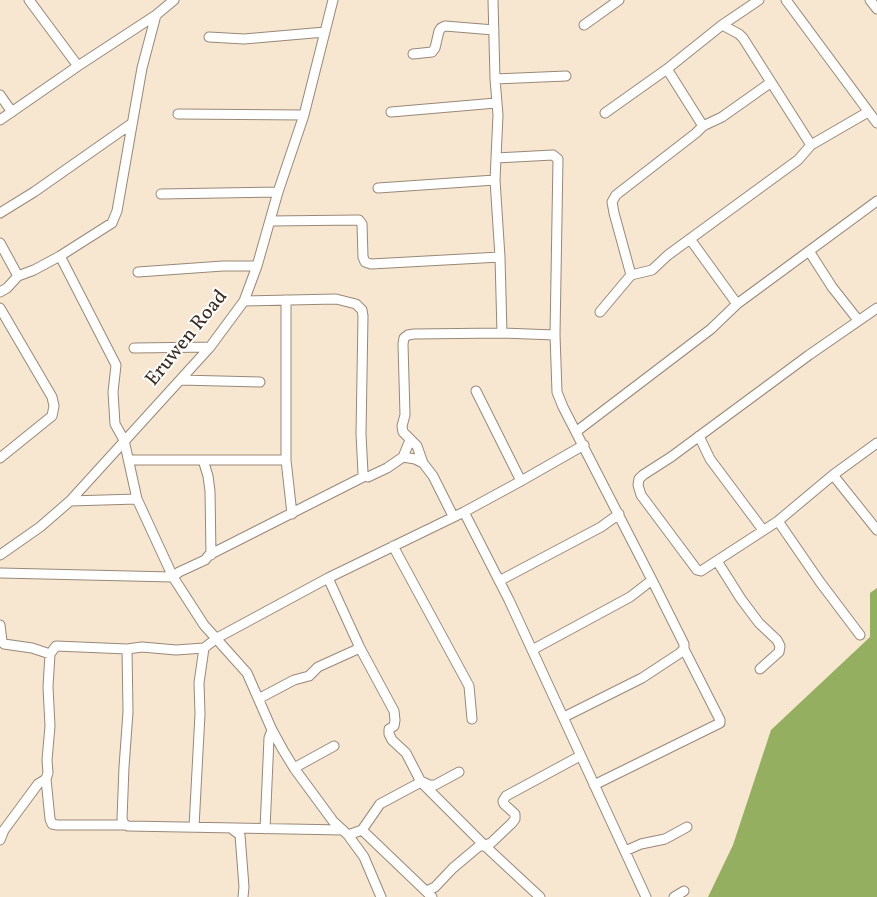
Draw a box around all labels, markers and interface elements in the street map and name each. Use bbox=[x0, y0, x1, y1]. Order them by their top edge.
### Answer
street label: Eruwen Road bbox=[142, 286, 234, 392]

